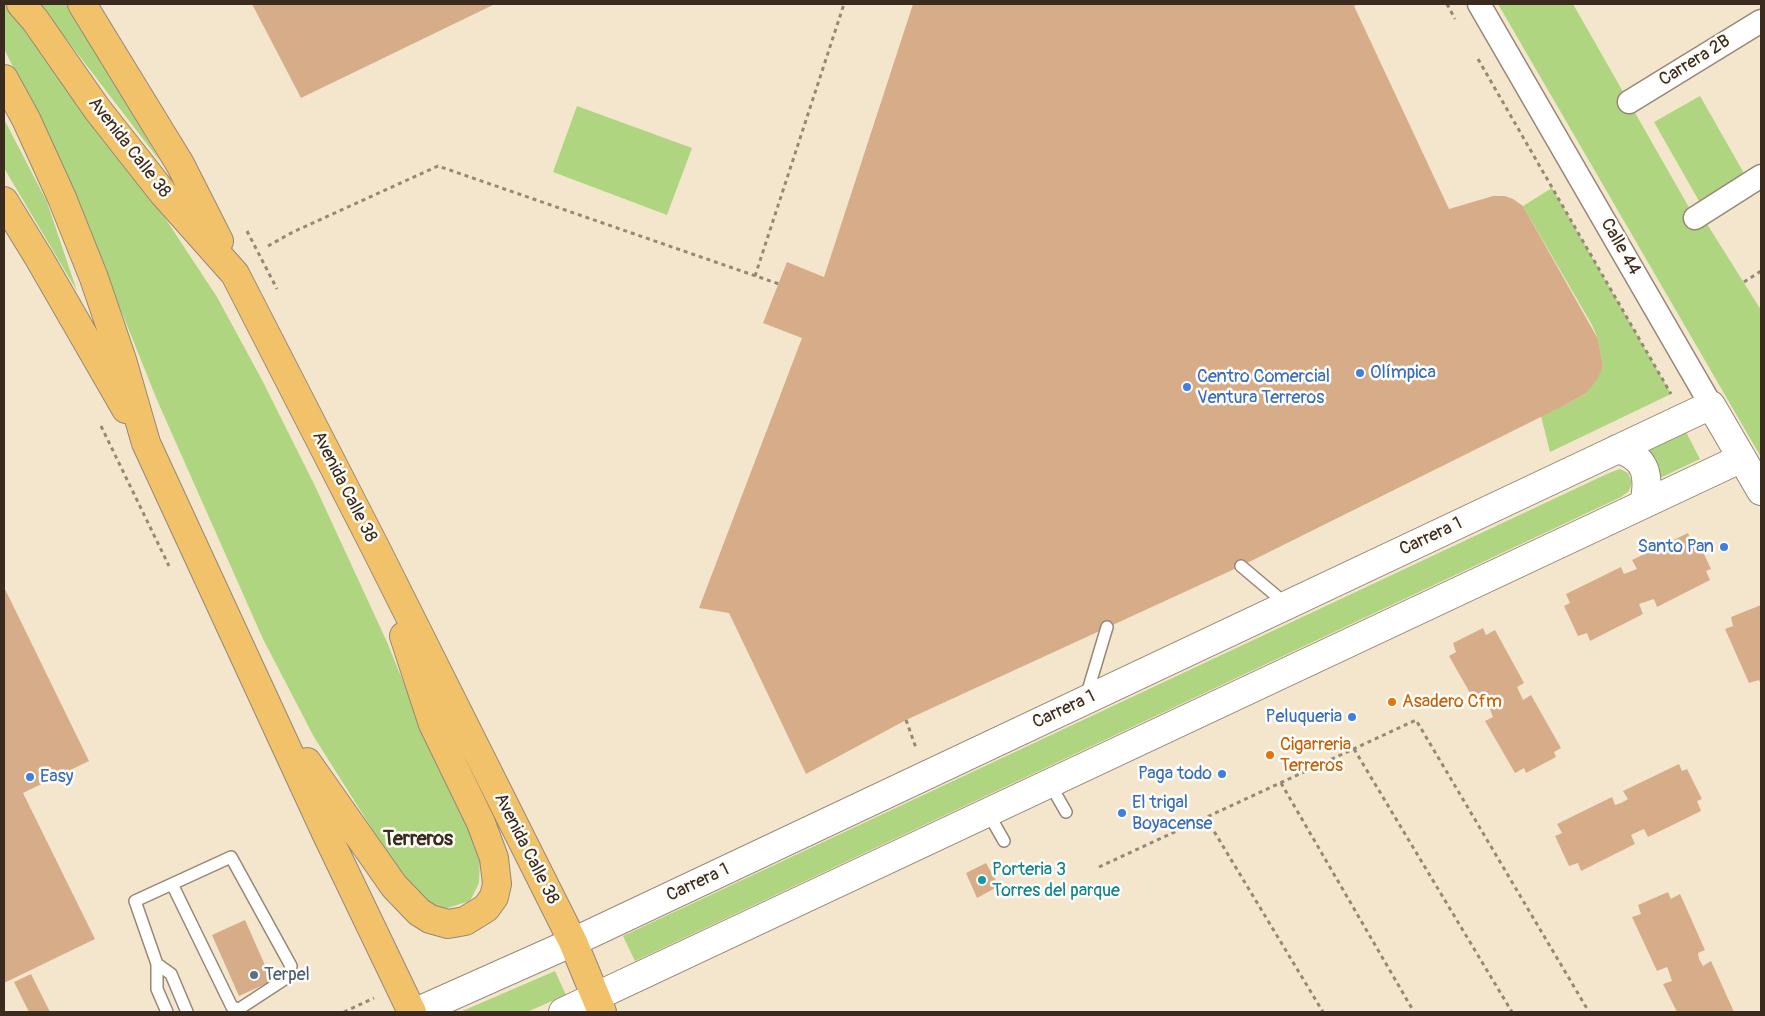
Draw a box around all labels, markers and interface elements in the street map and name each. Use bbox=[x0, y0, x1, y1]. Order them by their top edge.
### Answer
street label: Carrera 2B bbox=[1655, 31, 1735, 91]
street label: Avenida Calle 38 bbox=[83, 93, 175, 203]
street label: Calle 44 bbox=[1595, 215, 1645, 279]
place label: Olímpica bbox=[1370, 362, 1436, 384]
place label: Centro Comercial Ventura Terreros bbox=[1197, 366, 1330, 408]
marker: Olímpica bbox=[1354, 367, 1366, 379]
marker: Centro Comercial Ventura Terreros bbox=[1181, 381, 1193, 393]
street label: Avenida Calle 38 bbox=[307, 428, 381, 546]
street label: Carrera 1 bbox=[1396, 513, 1466, 561]
place label: Santo Pan bbox=[1638, 536, 1714, 558]
marker: Santo Pan bbox=[1718, 541, 1730, 553]
street label: Carrera 1 bbox=[1029, 686, 1099, 734]
place label: Asadero Cfm bbox=[1402, 691, 1502, 713]
marker: Asadero Cfm bbox=[1386, 696, 1398, 708]
place label: Peluqueria bbox=[1266, 706, 1342, 728]
marker: Peluqueria bbox=[1346, 711, 1358, 723]
place label: Cigarreria Terreros bbox=[1280, 734, 1351, 776]
marker: Cigarreria Terreros bbox=[1264, 749, 1276, 761]
place label: Paga todo bbox=[1138, 763, 1212, 785]
place label: Easy bbox=[40, 766, 73, 788]
marker: Paga todo bbox=[1216, 768, 1228, 780]
marker: Easy bbox=[24, 771, 36, 783]
street label: Avenida Calle 38 bbox=[489, 790, 563, 908]
place label: El trigal Boyacense bbox=[1132, 792, 1212, 834]
marker: El trigal Boyacense bbox=[1116, 807, 1128, 819]
district label: Terreros bbox=[383, 828, 453, 852]
street label: Carrera 1 bbox=[663, 859, 733, 907]
place label: Porteria 3 Torres del parque bbox=[992, 859, 1120, 902]
marker: Porteria 3 Torres del parque bbox=[976, 874, 988, 886]
place label: Terpel bbox=[264, 964, 310, 986]
marker: Terpel bbox=[248, 969, 260, 981]

